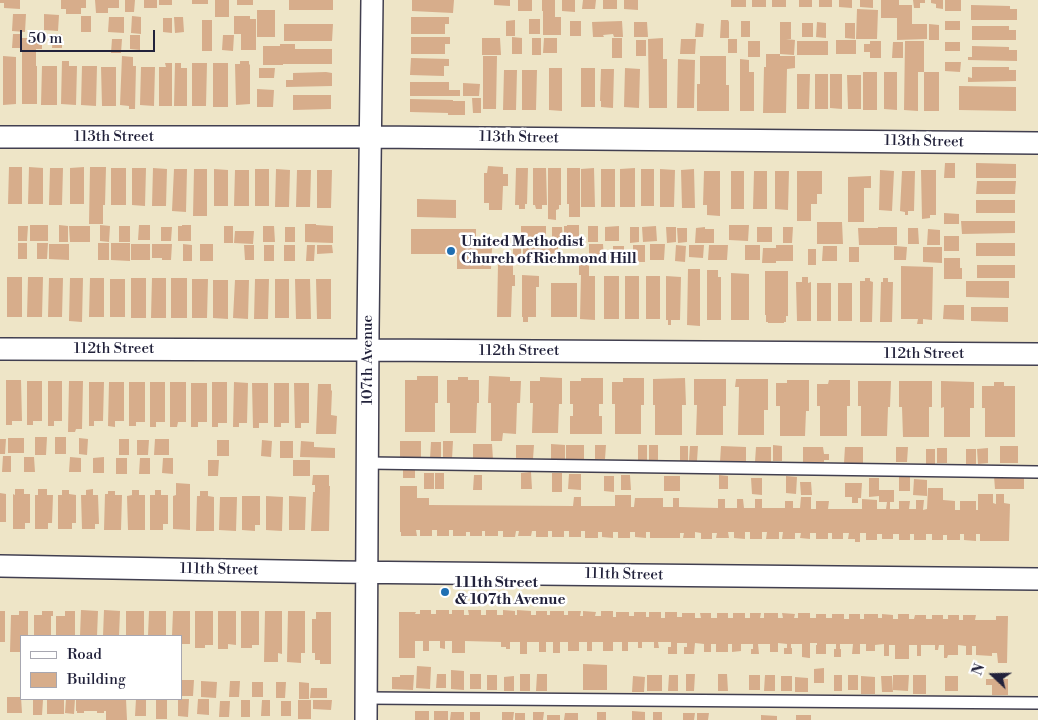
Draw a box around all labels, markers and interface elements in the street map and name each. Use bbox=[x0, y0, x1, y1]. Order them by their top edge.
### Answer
scale bar bbox=[22, 20, 158, 52]
text: 50 m bbox=[28, 29, 62, 48]
street label: 113th Street bbox=[74, 128, 154, 146]
street label: 113th Street bbox=[479, 128, 559, 148]
street label: 113th Street bbox=[884, 132, 964, 152]
place label: United Methodist Church of Richmond Hill bbox=[461, 233, 637, 268]
marker: United Methodist Church of Richmond Hill bbox=[445, 245, 457, 257]
street label: 107th Avenue bbox=[359, 315, 377, 405]
street label: 112th Street bbox=[74, 340, 154, 358]
street label: 112th Street bbox=[479, 342, 559, 360]
street label: 112th Street bbox=[884, 345, 964, 363]
street label: 111th Street bbox=[180, 560, 258, 580]
street label: 111th Street bbox=[585, 565, 663, 585]
place label: 111th Street & 107th Avenue bbox=[455, 574, 566, 609]
marker: 111th Street & 107th Avenue bbox=[439, 586, 451, 598]
legend bbox=[20, 635, 182, 700]
text: Road bbox=[67, 645, 102, 664]
north arrow bbox=[968, 650, 1018, 700]
text: N bbox=[969, 661, 989, 678]
text: Building bbox=[67, 670, 126, 689]

